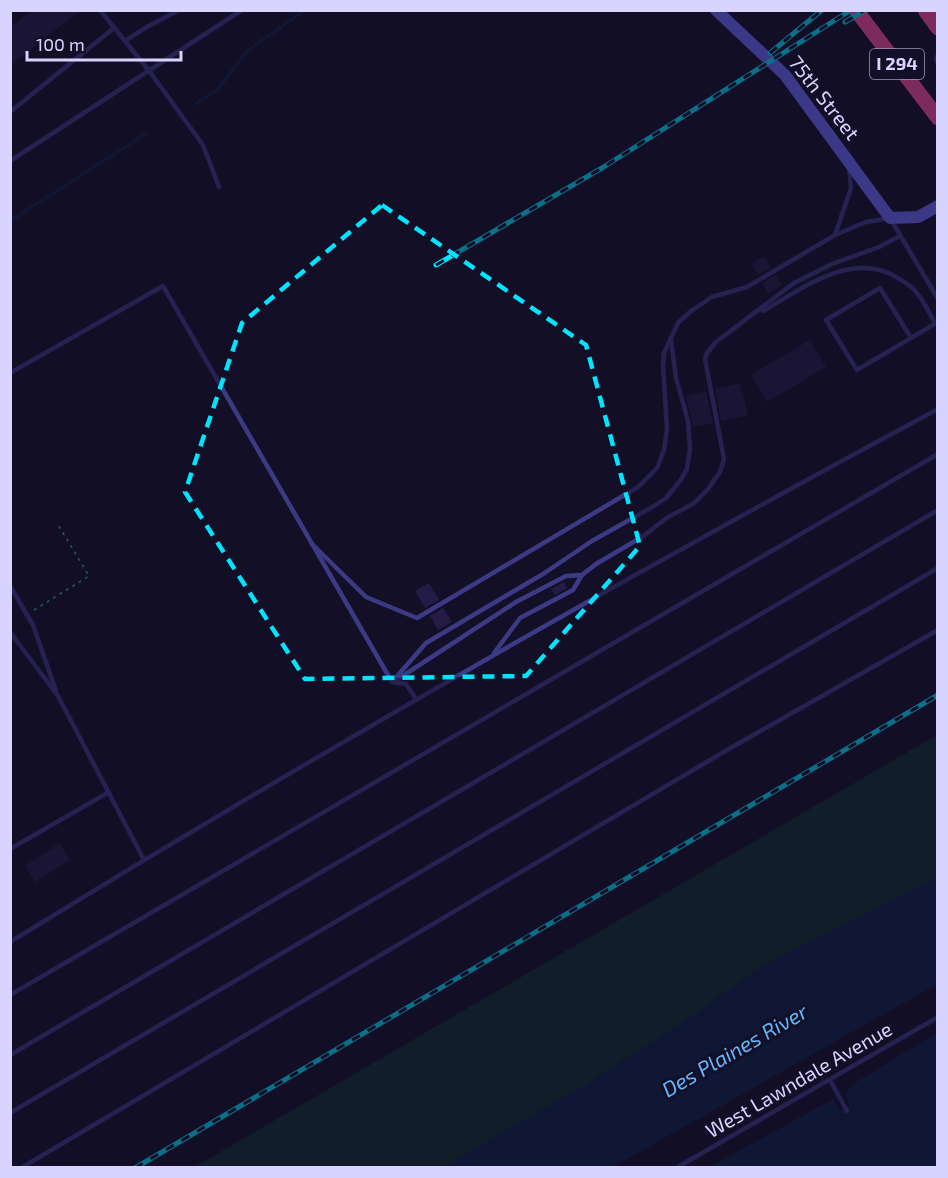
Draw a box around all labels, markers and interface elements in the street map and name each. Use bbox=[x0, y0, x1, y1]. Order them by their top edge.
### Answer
scale bar bbox=[27, 24, 182, 62]
text: 100 m bbox=[36, 33, 85, 55]
road number: I 294 bbox=[870, 49, 924, 79]
street label: 75th Street bbox=[784, 50, 865, 145]
water label: Des Plaines River bbox=[657, 998, 812, 1101]
street label: West Lawndale Avenue bbox=[701, 1016, 896, 1142]

